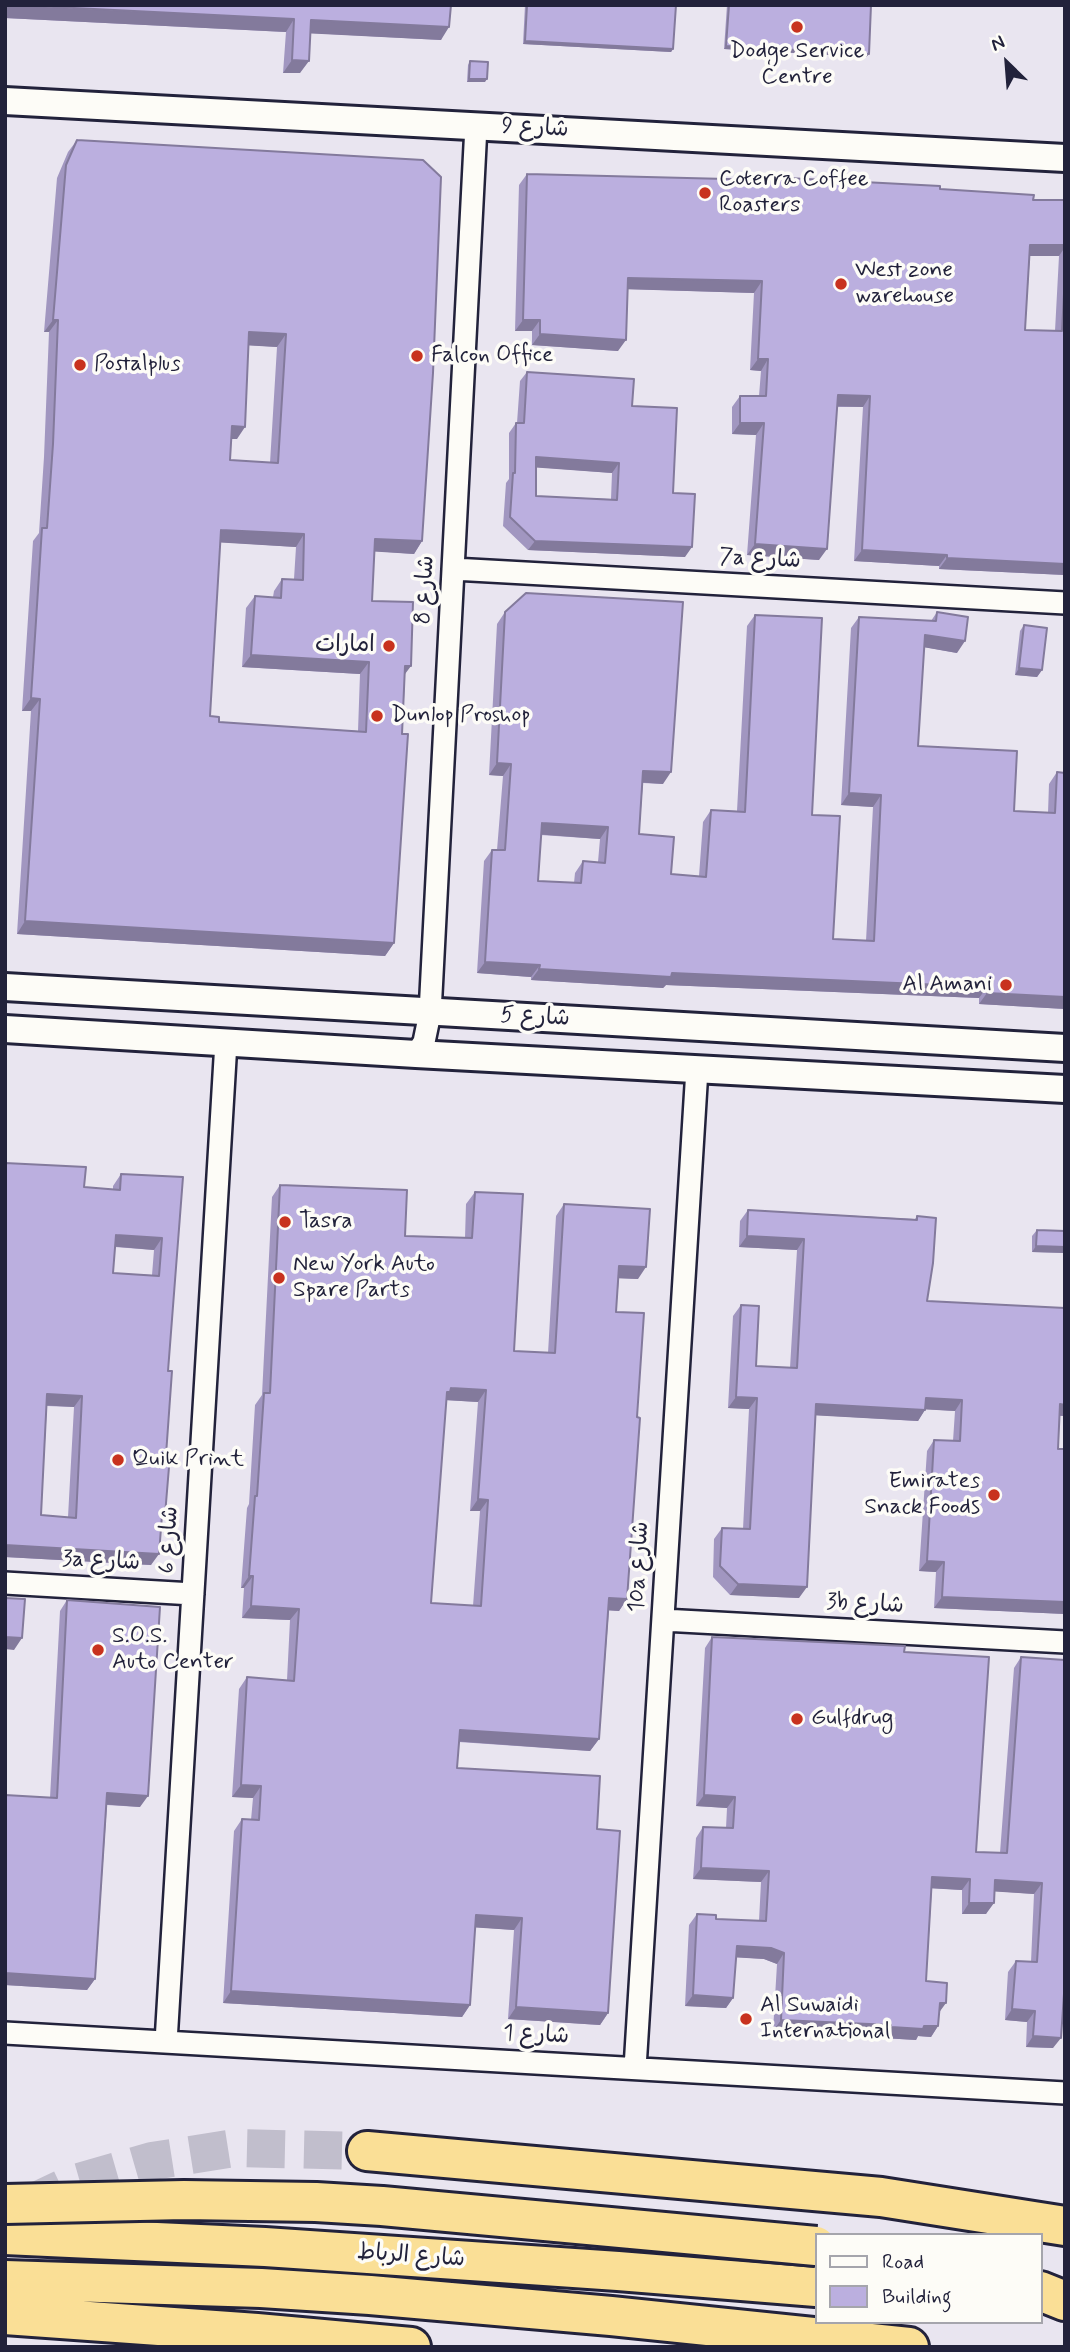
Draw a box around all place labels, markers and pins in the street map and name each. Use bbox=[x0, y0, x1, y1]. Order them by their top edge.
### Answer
marker: Dodge Service Centre bbox=[789, 19, 805, 35]
place label: Dodge Service Centre bbox=[730, 38, 864, 92]
place label: Coterra Coffee Roasters bbox=[719, 166, 869, 220]
marker: Coterra Coffee Roasters bbox=[697, 185, 713, 201]
place label: West zone warehouse bbox=[855, 257, 954, 311]
marker: West zone warehouse bbox=[833, 276, 849, 292]
place label: Falcon Office bbox=[431, 342, 553, 370]
marker: Falcon Office bbox=[409, 348, 425, 364]
place label: Postalplus bbox=[94, 351, 181, 379]
marker: Postalplus bbox=[72, 357, 88, 373]
place label: امارات bbox=[315, 632, 375, 660]
marker: امارات bbox=[381, 638, 397, 654]
place label: Dunlop Proshop bbox=[391, 702, 530, 730]
marker: Dunlop Proshop bbox=[369, 708, 385, 724]
place label: Al Amani bbox=[902, 971, 992, 999]
marker: Al Amani bbox=[998, 977, 1014, 993]
place label: Tasra bbox=[299, 1208, 352, 1236]
marker: Tasra bbox=[277, 1214, 293, 1230]
place label: New York Auto Spare Parts bbox=[293, 1251, 435, 1305]
marker: New York Auto Spare Parts bbox=[271, 1270, 287, 1286]
place label: Quik Print bbox=[132, 1446, 244, 1474]
marker: Quik Print bbox=[110, 1452, 126, 1468]
place label: Emirates Snack Foods bbox=[864, 1468, 980, 1522]
marker: Emirates Snack Foods bbox=[986, 1487, 1002, 1503]
place label: S.O.S. Auto Center bbox=[112, 1623, 234, 1677]
marker: S.O.S. Auto Center bbox=[90, 1642, 106, 1658]
place label: Gulfdrug bbox=[811, 1705, 893, 1733]
marker: Gulfdrug bbox=[789, 1711, 805, 1727]
place label: Al Suwaidi International bbox=[760, 1992, 890, 2046]
marker: Al Suwaidi International bbox=[738, 2011, 754, 2027]

